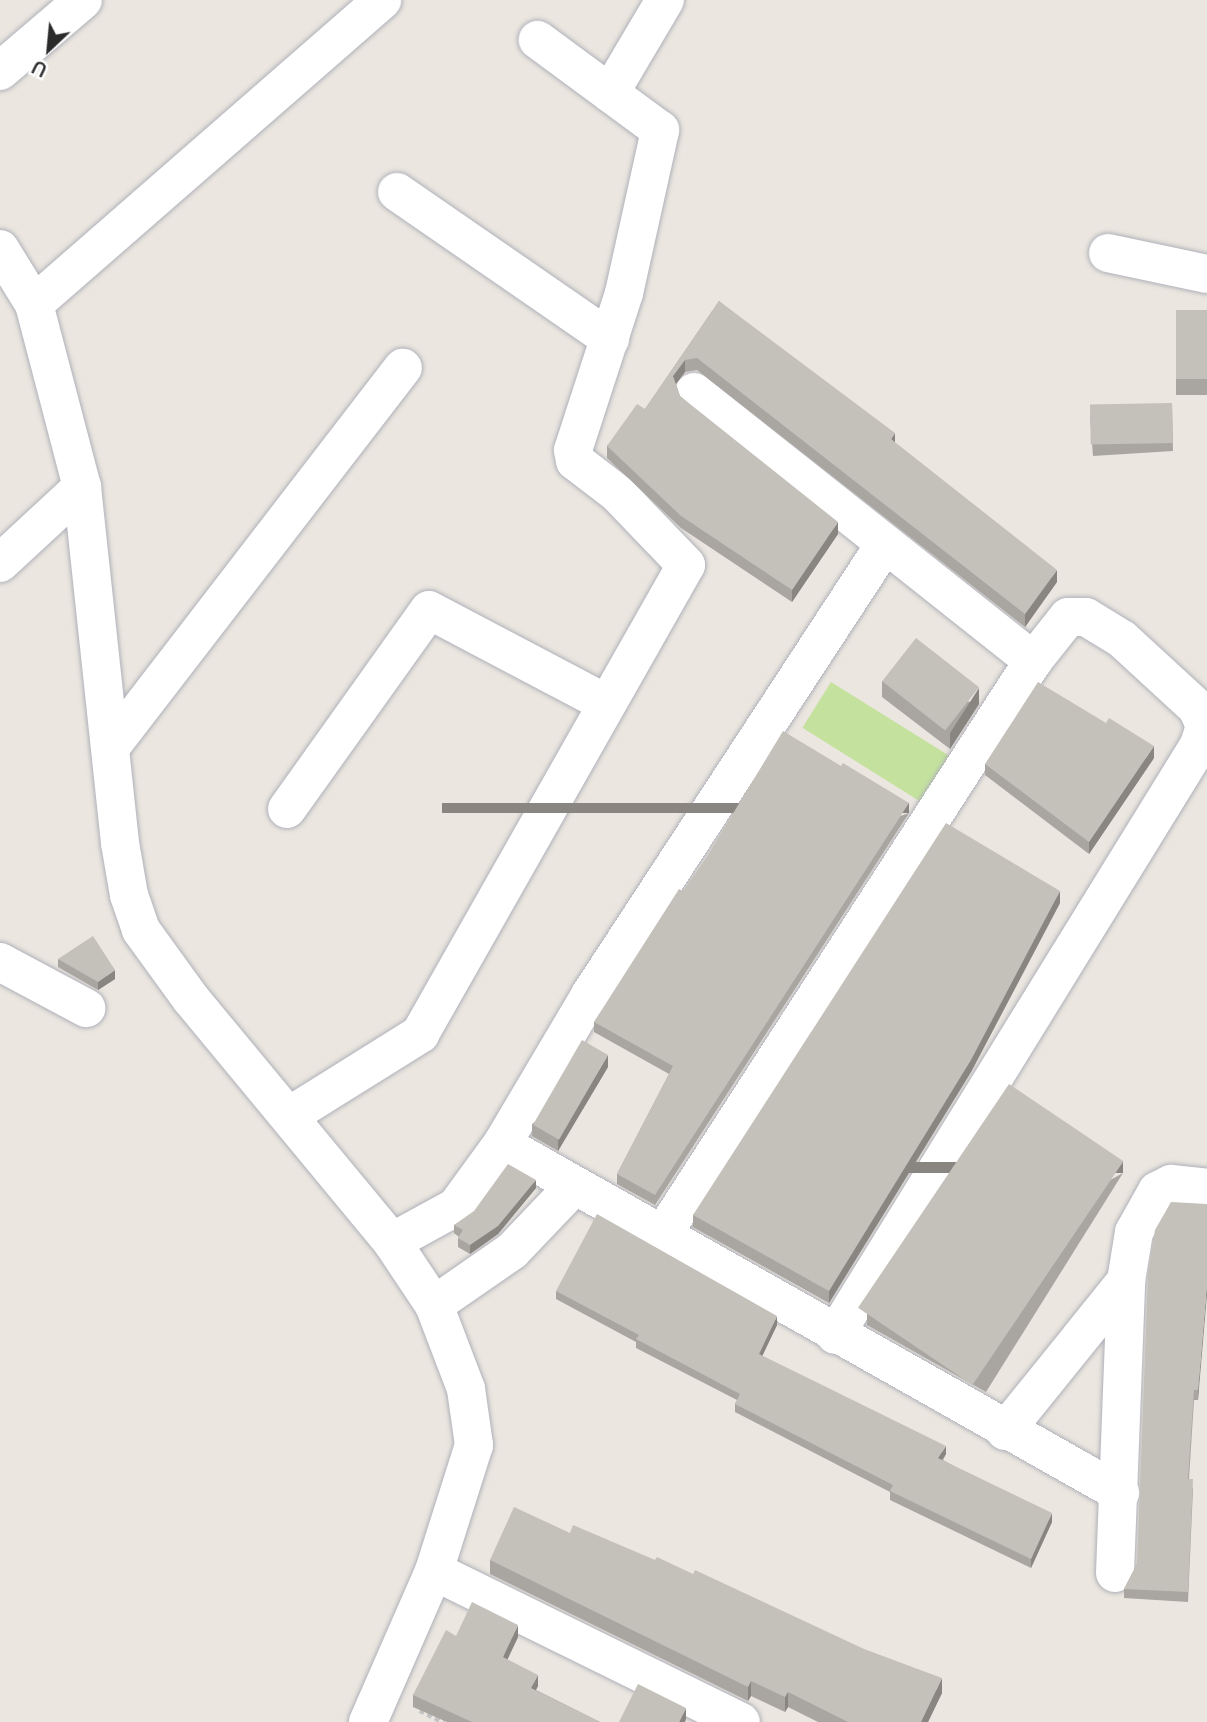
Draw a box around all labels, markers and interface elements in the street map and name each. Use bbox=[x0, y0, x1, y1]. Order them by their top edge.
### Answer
north arrow bbox=[14, 14, 84, 84]
text: U bbox=[28, 53, 52, 83]

